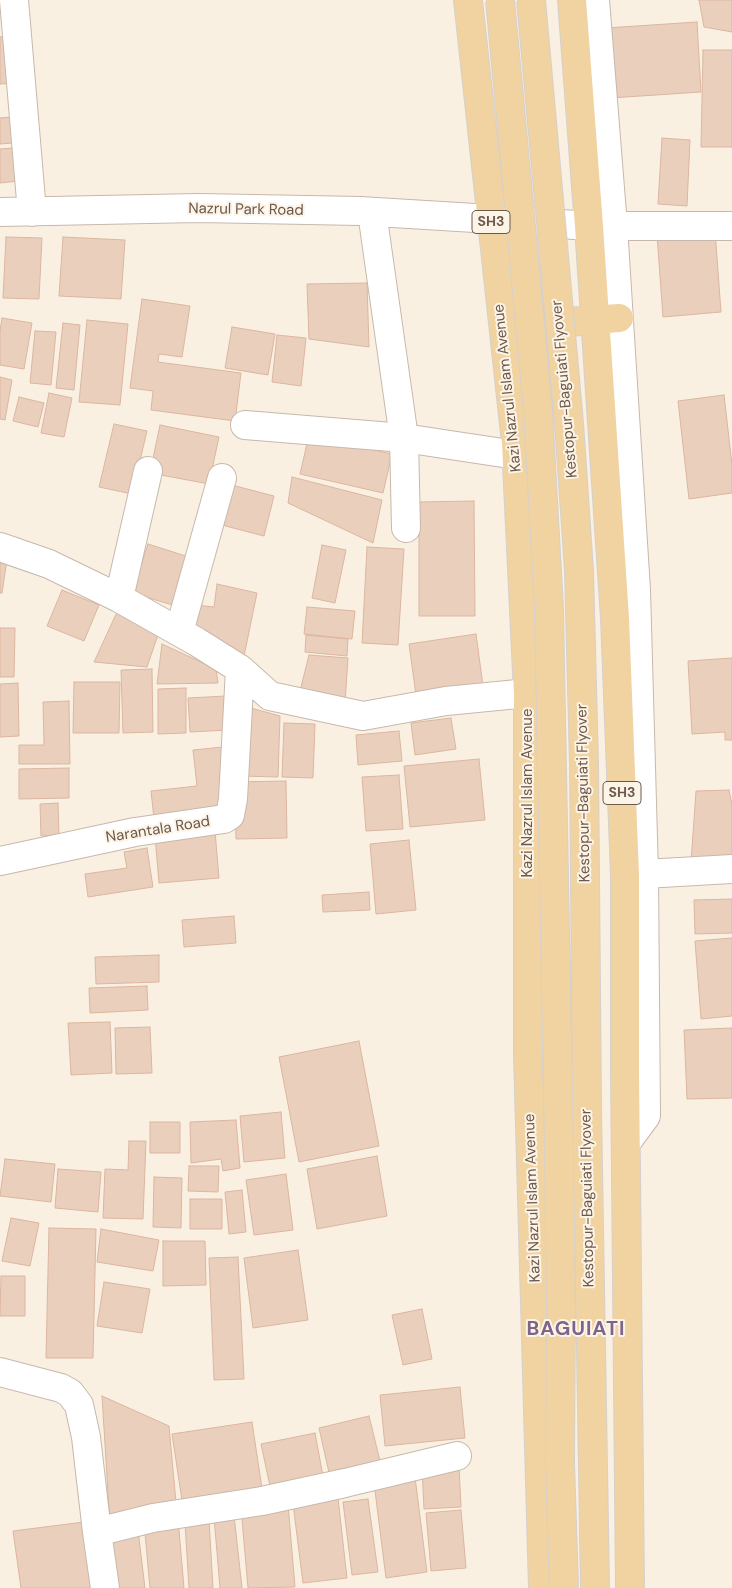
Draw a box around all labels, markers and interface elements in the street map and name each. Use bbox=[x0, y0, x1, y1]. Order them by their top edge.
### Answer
street label: Nazrul Park Road bbox=[188, 200, 304, 220]
road number: SH3 bbox=[472, 210, 510, 233]
street label: Kestopur-Baguiati Flyover bbox=[548, 299, 582, 479]
street label: Kazi Nazrul Islam Avenue bbox=[490, 303, 526, 473]
street label: Kestopur-Baguiati Flyover bbox=[573, 704, 595, 882]
street label: Kazi Nazrul Islam Avenue bbox=[519, 709, 537, 877]
road number: SH3 bbox=[603, 781, 641, 804]
street label: Narantala Road bbox=[105, 813, 211, 847]
street label: Kestopur-Baguiati Flyover bbox=[577, 1109, 599, 1287]
street label: Kazi Nazrul Islam Avenue bbox=[521, 1113, 545, 1283]
district label: BAGUIATI bbox=[526, 1318, 626, 1342]

